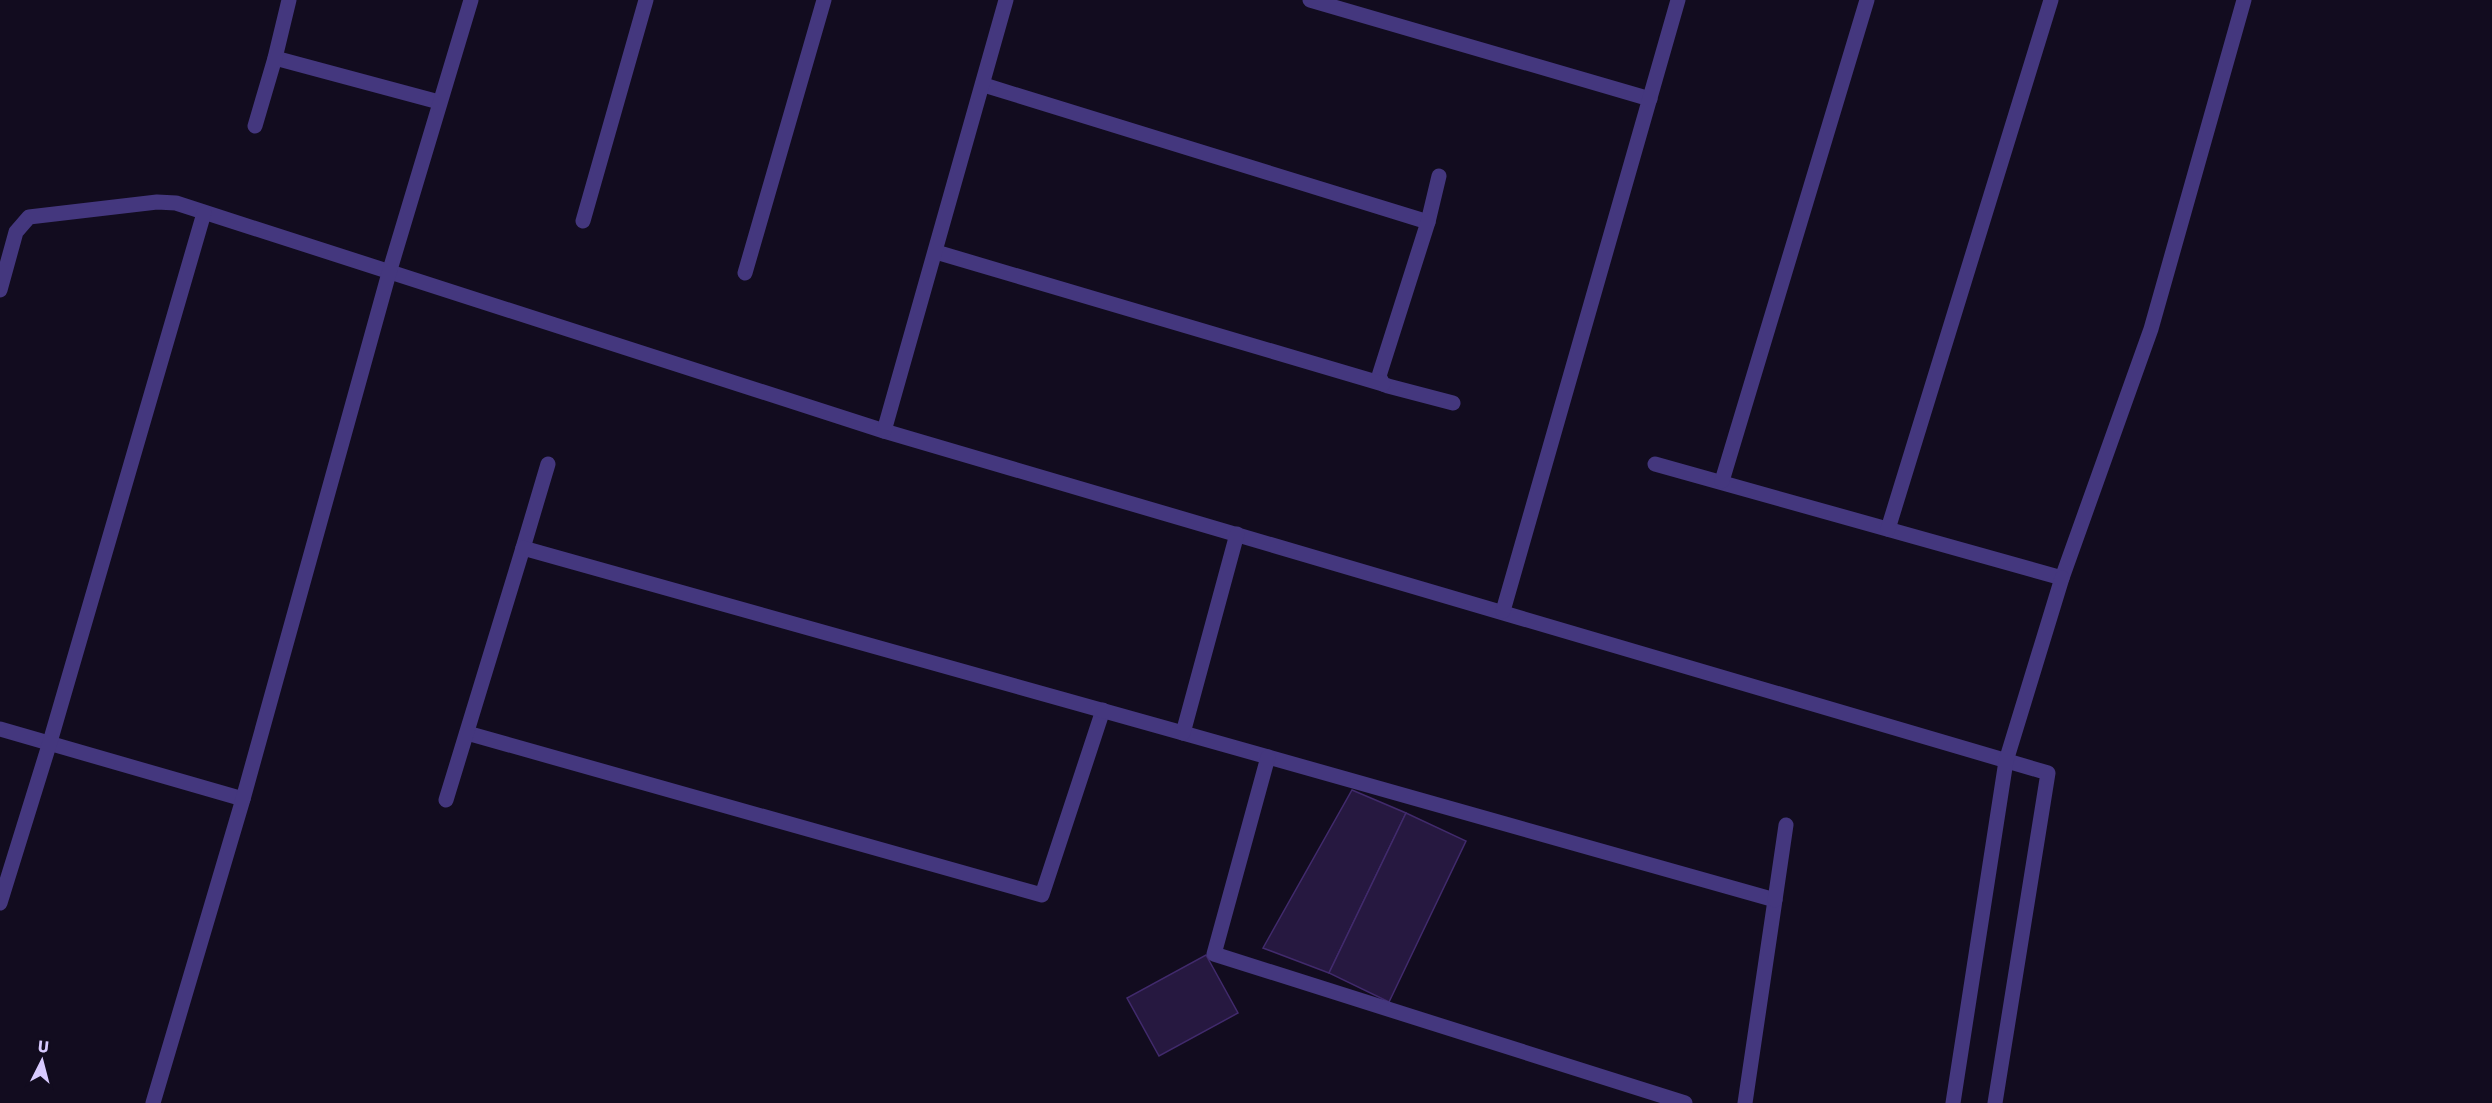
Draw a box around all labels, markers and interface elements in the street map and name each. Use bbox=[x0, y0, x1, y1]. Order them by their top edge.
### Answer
north arrow bbox=[12, 1031, 72, 1091]
text: U bbox=[37, 1035, 50, 1059]

